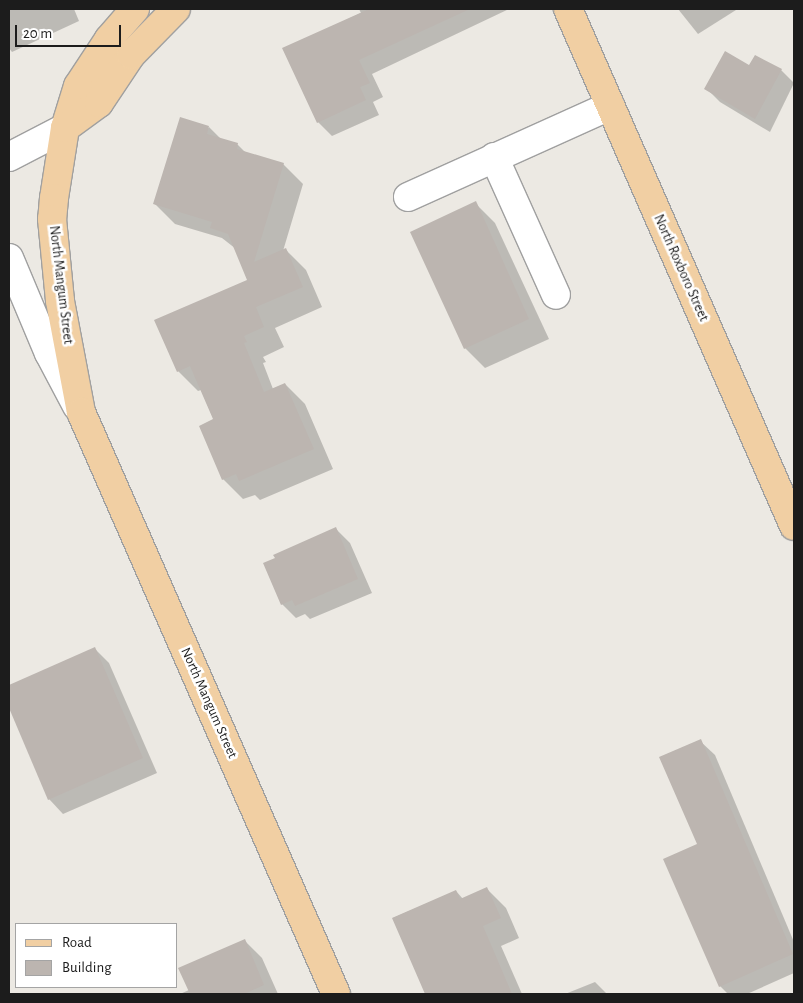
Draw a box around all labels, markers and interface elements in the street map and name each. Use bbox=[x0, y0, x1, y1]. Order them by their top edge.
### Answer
scale bar bbox=[18, 15, 124, 47]
text: 20 m bbox=[23, 26, 52, 41]
street label: North Roxboro Street bbox=[650, 212, 712, 324]
street label: North Mangum Street bbox=[45, 225, 77, 345]
street label: North Mangum Street bbox=[177, 645, 241, 761]
legend bbox=[15, 923, 178, 988]
text: Road bbox=[62, 935, 92, 950]
text: Building bbox=[62, 960, 112, 975]

